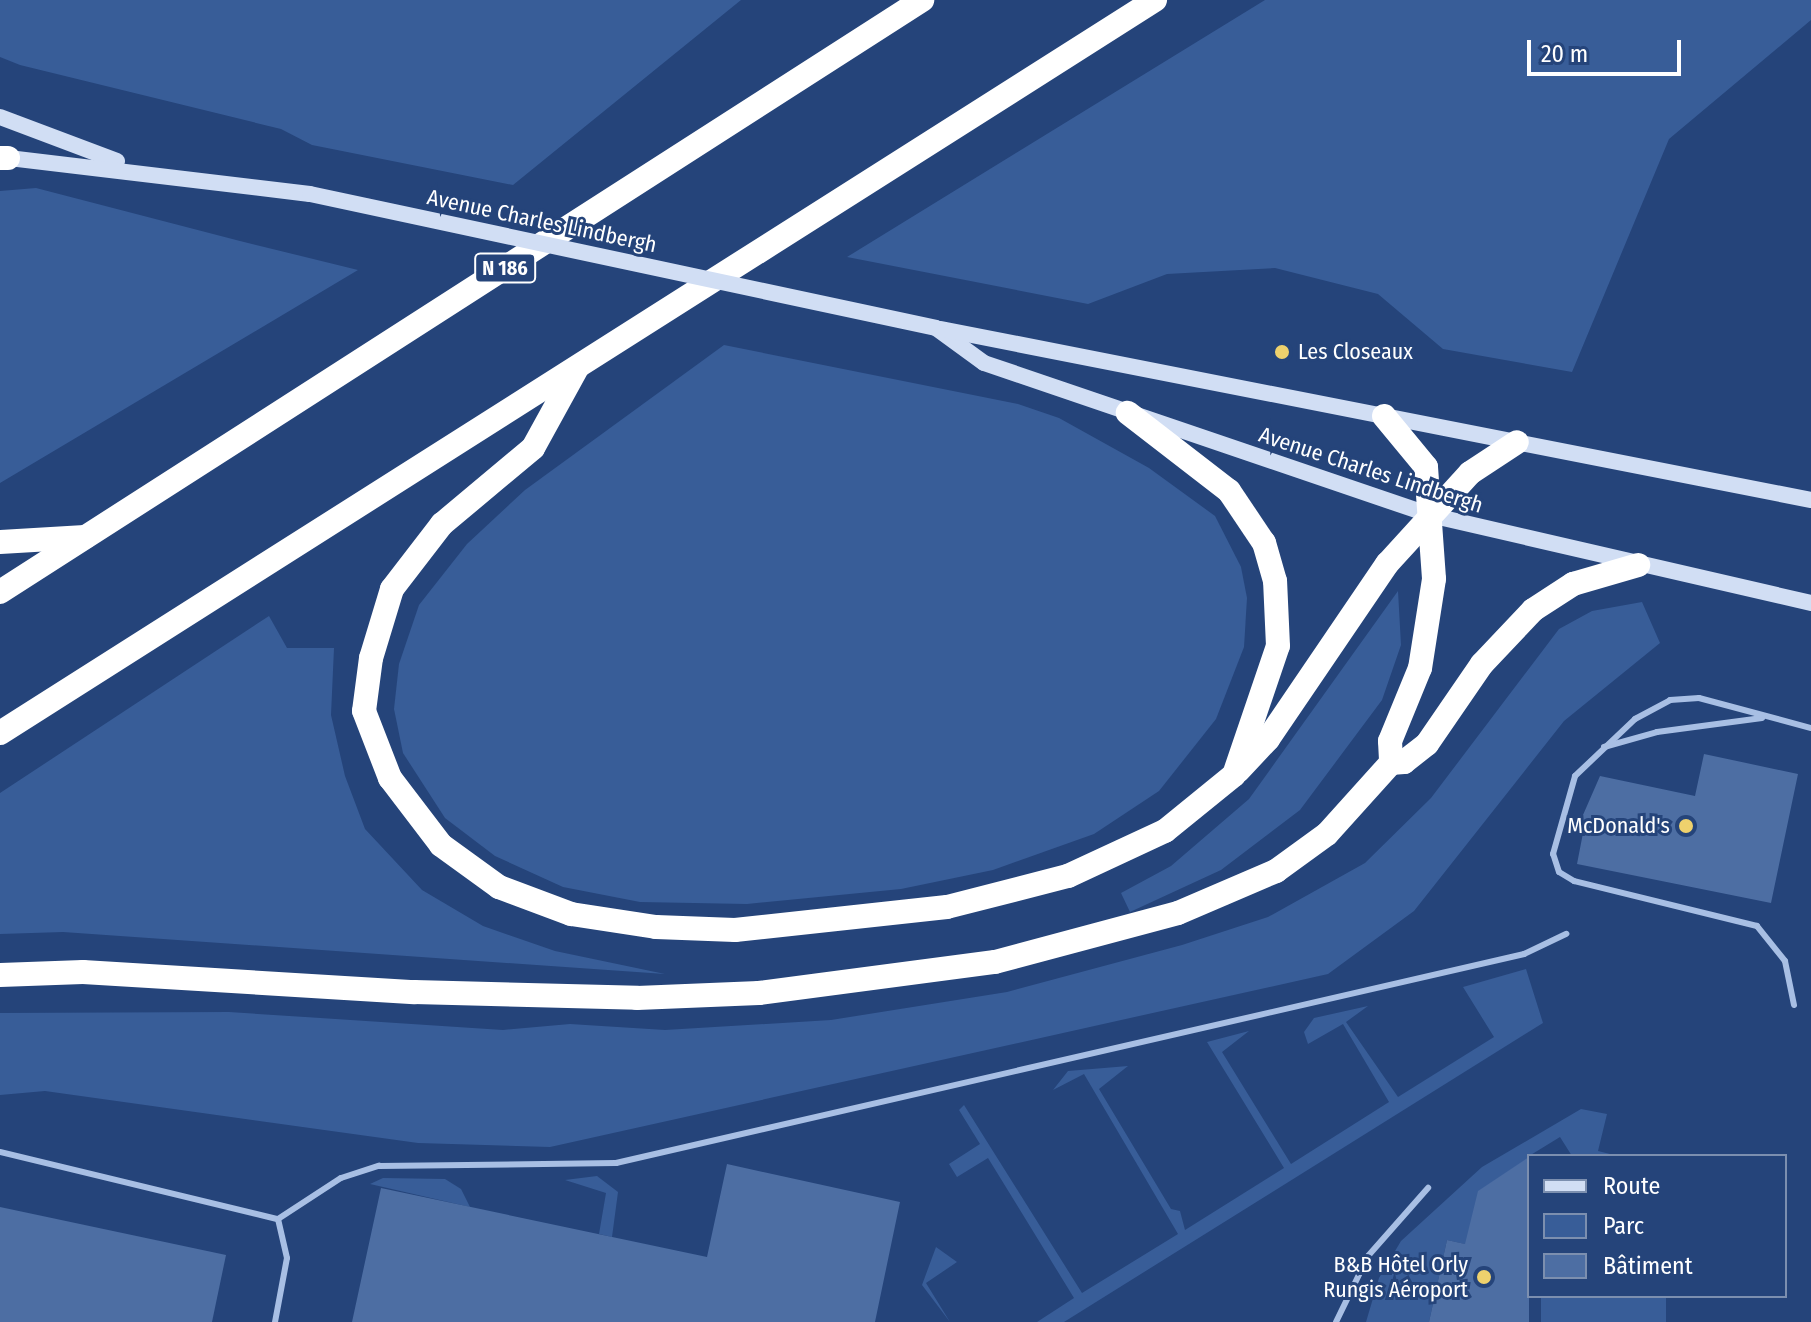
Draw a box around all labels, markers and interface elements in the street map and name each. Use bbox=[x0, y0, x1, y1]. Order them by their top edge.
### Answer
scale bar bbox=[1531, 24, 1685, 74]
text: 20 m bbox=[1541, 40, 1588, 68]
street label: Avenue Charles Lindbergh bbox=[425, 184, 659, 258]
road number: N 186 bbox=[473, 252, 537, 284]
place label: Les Closeaux bbox=[1298, 339, 1413, 365]
marker: Les Closeaux bbox=[1273, 343, 1291, 361]
street label: Avenue Charles Lindbergh bbox=[1256, 421, 1486, 519]
place label: McDonald's bbox=[1567, 813, 1670, 839]
marker: McDonald's bbox=[1677, 817, 1695, 835]
legend bbox=[1527, 1154, 1787, 1298]
text: Route bbox=[1603, 1172, 1660, 1200]
text: Parc bbox=[1603, 1212, 1644, 1240]
place label: B&B Hôtel Orly Rungis Aéroport bbox=[1323, 1251, 1468, 1302]
text: Bâtiment bbox=[1603, 1252, 1693, 1280]
marker: B&B Hôtel Orly Rungis Aéroport bbox=[1475, 1268, 1493, 1286]

